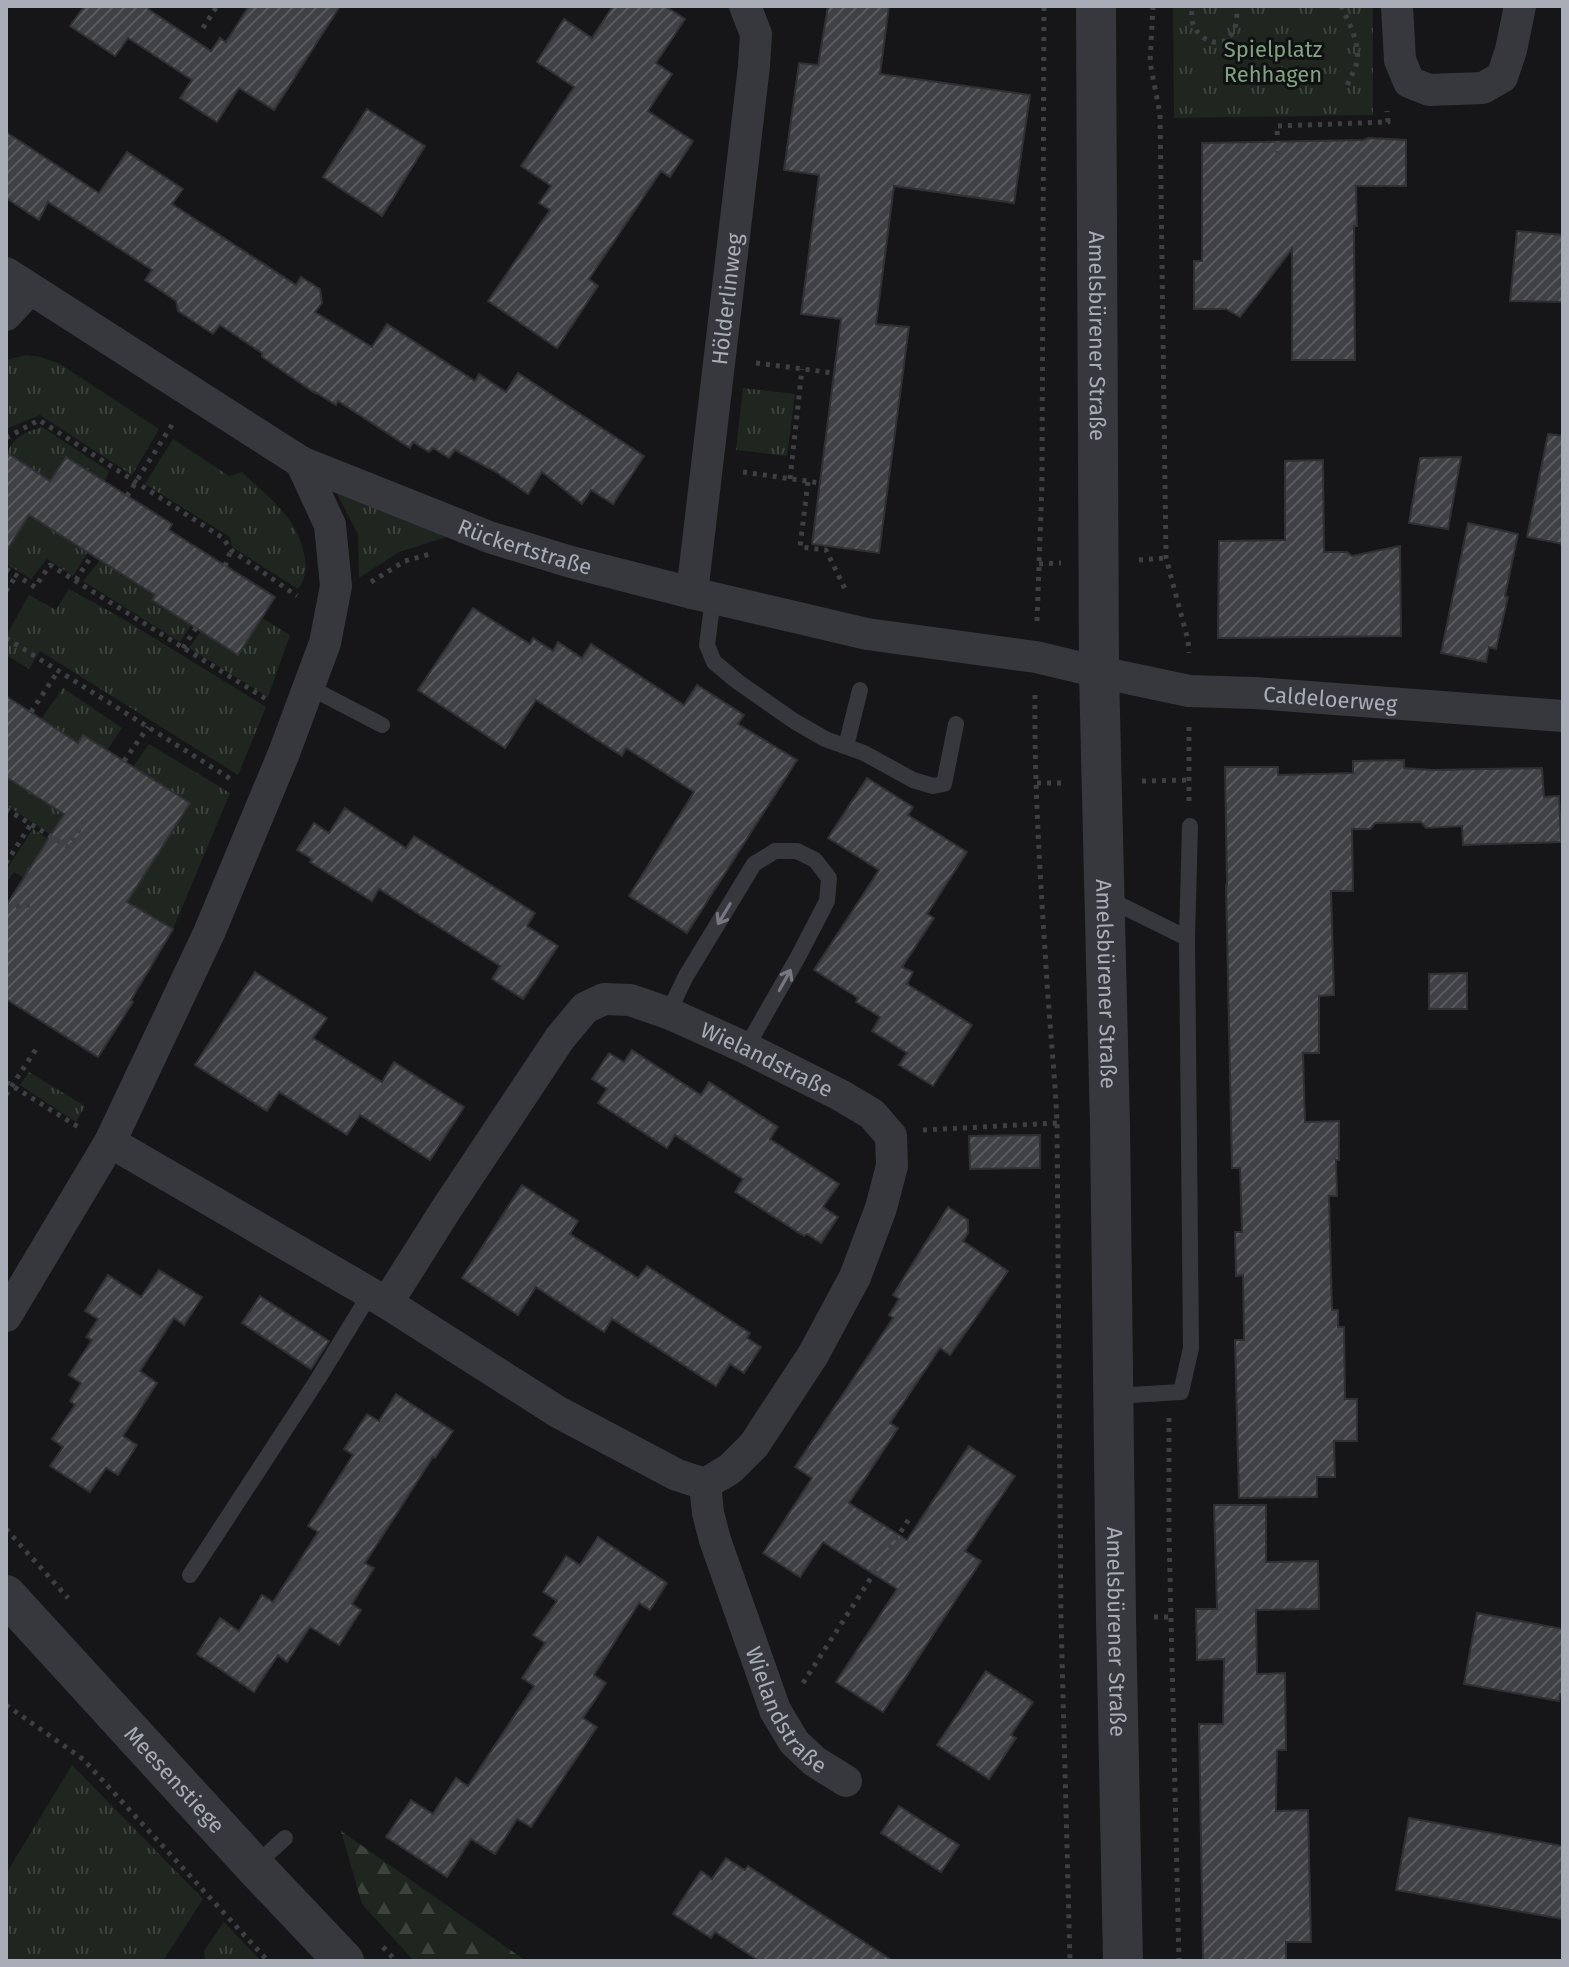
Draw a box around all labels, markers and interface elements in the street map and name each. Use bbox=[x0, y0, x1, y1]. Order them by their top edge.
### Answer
park label: Spielplatz Rehhagen bbox=[1224, 36, 1322, 88]
street label: Hölderlinweg bbox=[705, 231, 748, 366]
street label: Amelsbürener Straße bbox=[1084, 231, 1111, 441]
street label: Rückertstraße bbox=[454, 512, 595, 580]
street label: Caldeloerweg bbox=[1262, 680, 1399, 717]
street label: Amelsbürener Straße bbox=[1091, 879, 1123, 1089]
one-way arrow bbox=[716, 902, 732, 925]
one-way arrow bbox=[777, 969, 793, 992]
street label: Wielandstraße bbox=[697, 1016, 838, 1103]
street label: Amelsbürener Straße bbox=[1101, 1527, 1132, 1737]
street label: Wielandstraße bbox=[740, 1643, 832, 1779]
street label: Meesenstiege bbox=[119, 1720, 231, 1839]

